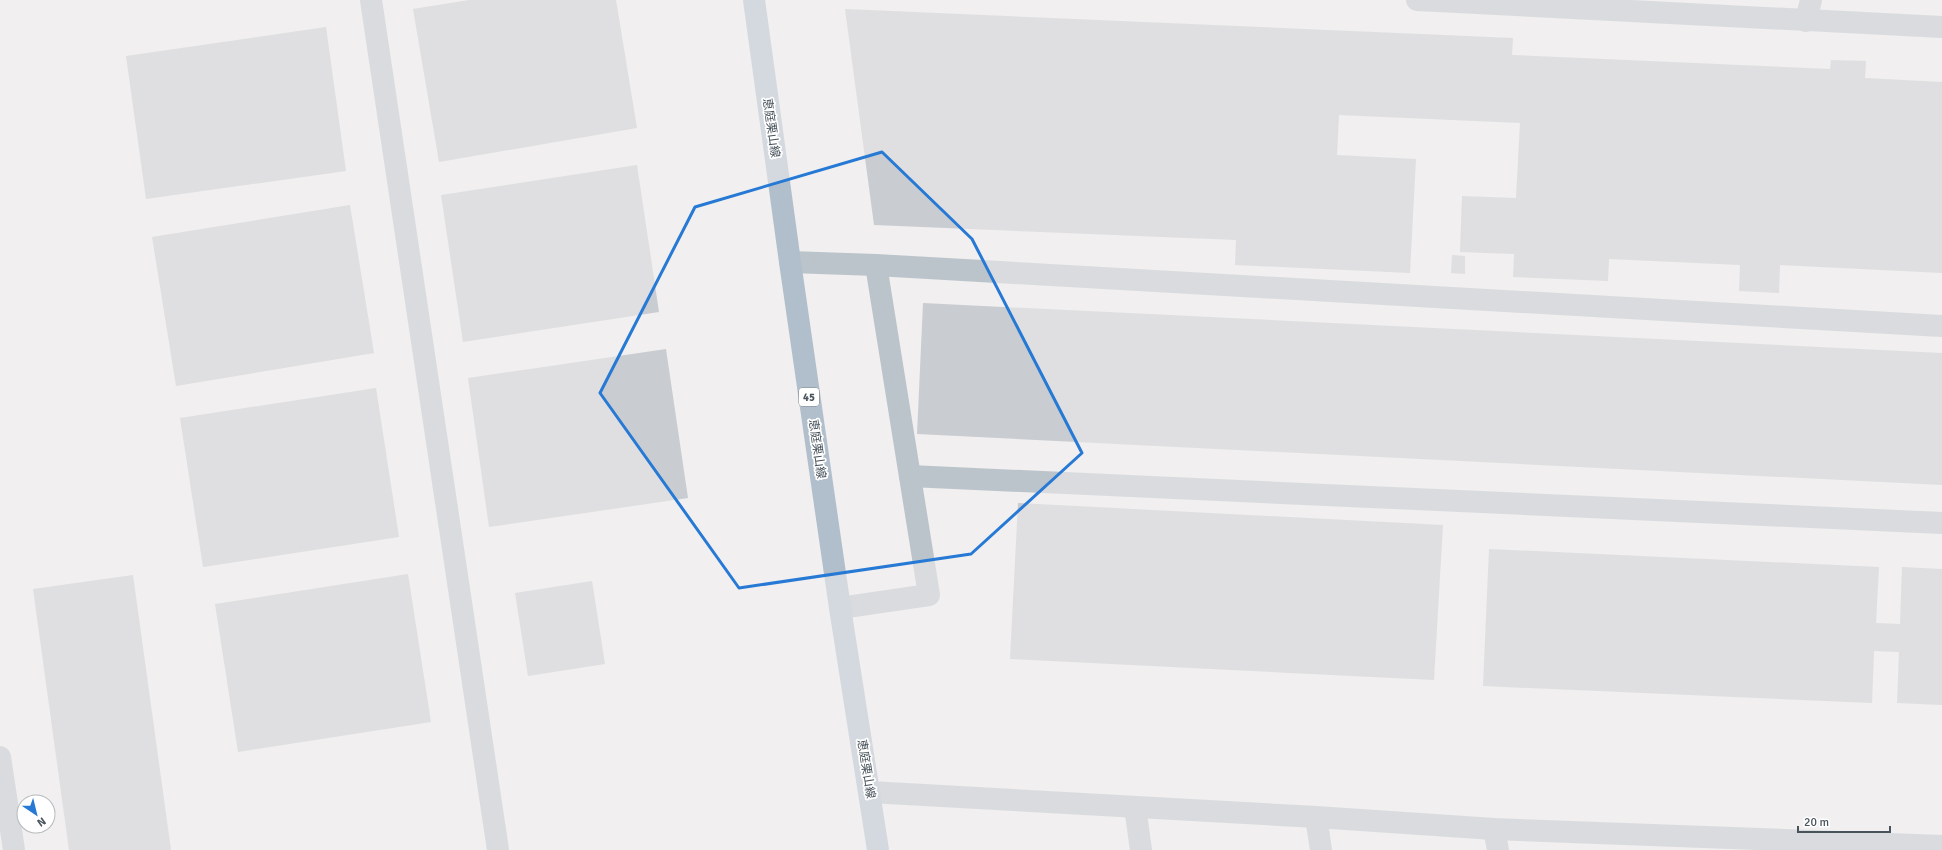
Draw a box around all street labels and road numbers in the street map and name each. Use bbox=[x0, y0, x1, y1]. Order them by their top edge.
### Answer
street label: 恵庭栗山線 bbox=[759, 97, 783, 159]
road number: 45 bbox=[799, 388, 819, 406]
street label: 恵庭栗山線 bbox=[805, 418, 829, 480]
street label: 恵庭栗山線 bbox=[854, 738, 878, 800]

